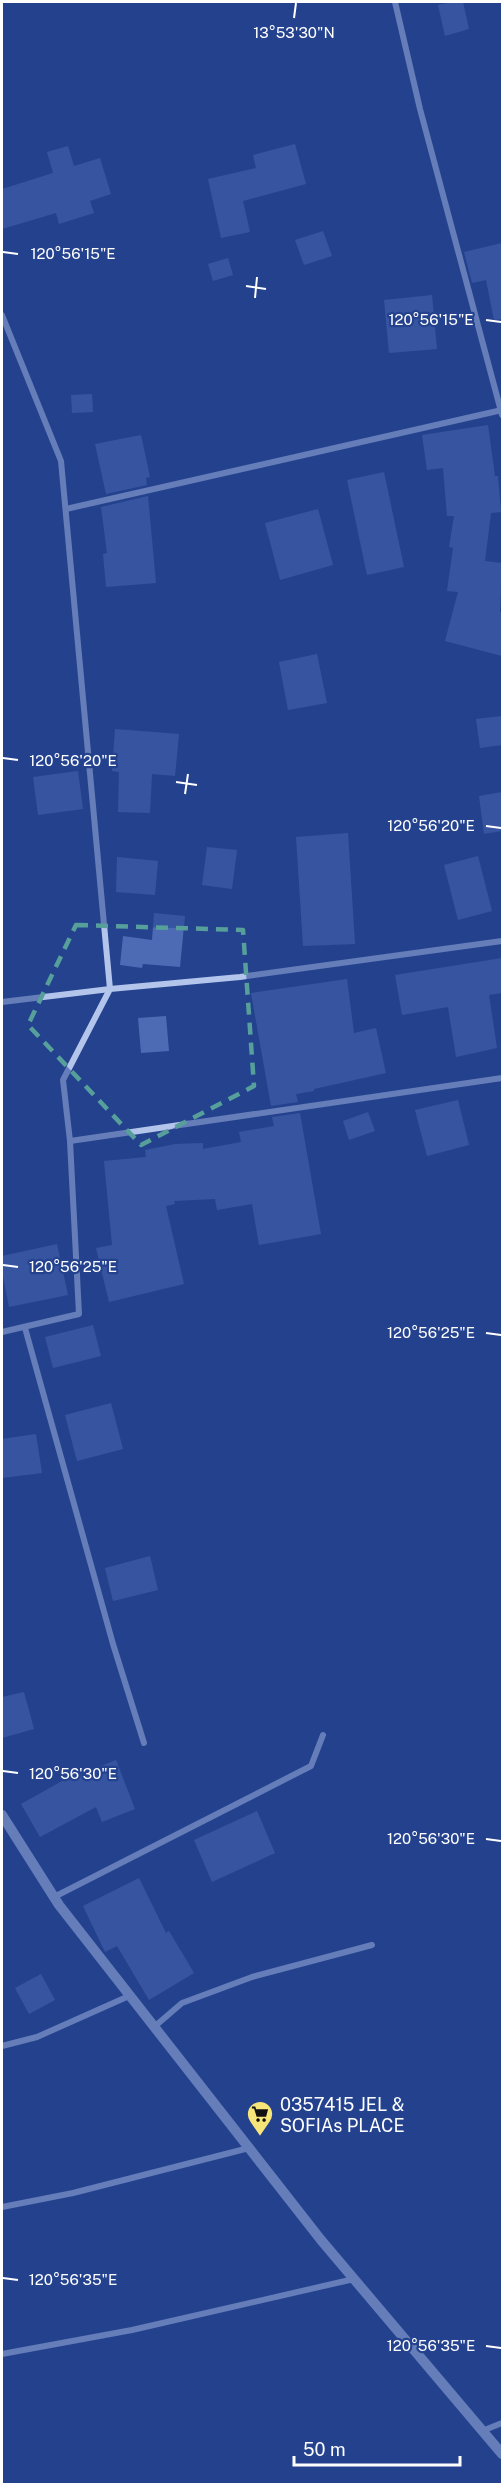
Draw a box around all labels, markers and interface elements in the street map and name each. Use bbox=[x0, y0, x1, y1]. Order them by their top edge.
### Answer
text: 13°53'30"N bbox=[253, 24, 335, 41]
text: 120°56'15"E bbox=[30, 245, 116, 262]
text: 120°56'15"E bbox=[388, 311, 474, 328]
text: 120°56'20"E bbox=[29, 752, 117, 769]
text: 120°56'20"E bbox=[387, 817, 475, 834]
text: 120°56'25"E bbox=[29, 1258, 117, 1275]
text: 120°56'25"E bbox=[387, 1324, 475, 1341]
text: 120°56'30"E bbox=[29, 1765, 117, 1782]
text: 120°56'30"E bbox=[387, 1830, 475, 1847]
place label: 0357415 JEL & SOFIAs PLACE bbox=[280, 2094, 405, 2136]
supermarket icon: 0357415 JEL & SOFIAs PLACE bbox=[245, 2099, 275, 2137]
text: 120°56'35"E bbox=[29, 2271, 117, 2288]
text: 120°56'35"E bbox=[387, 2337, 475, 2354]
scale bar bbox=[294, 2429, 460, 2467]
text: 50 m bbox=[303, 2439, 346, 2460]

